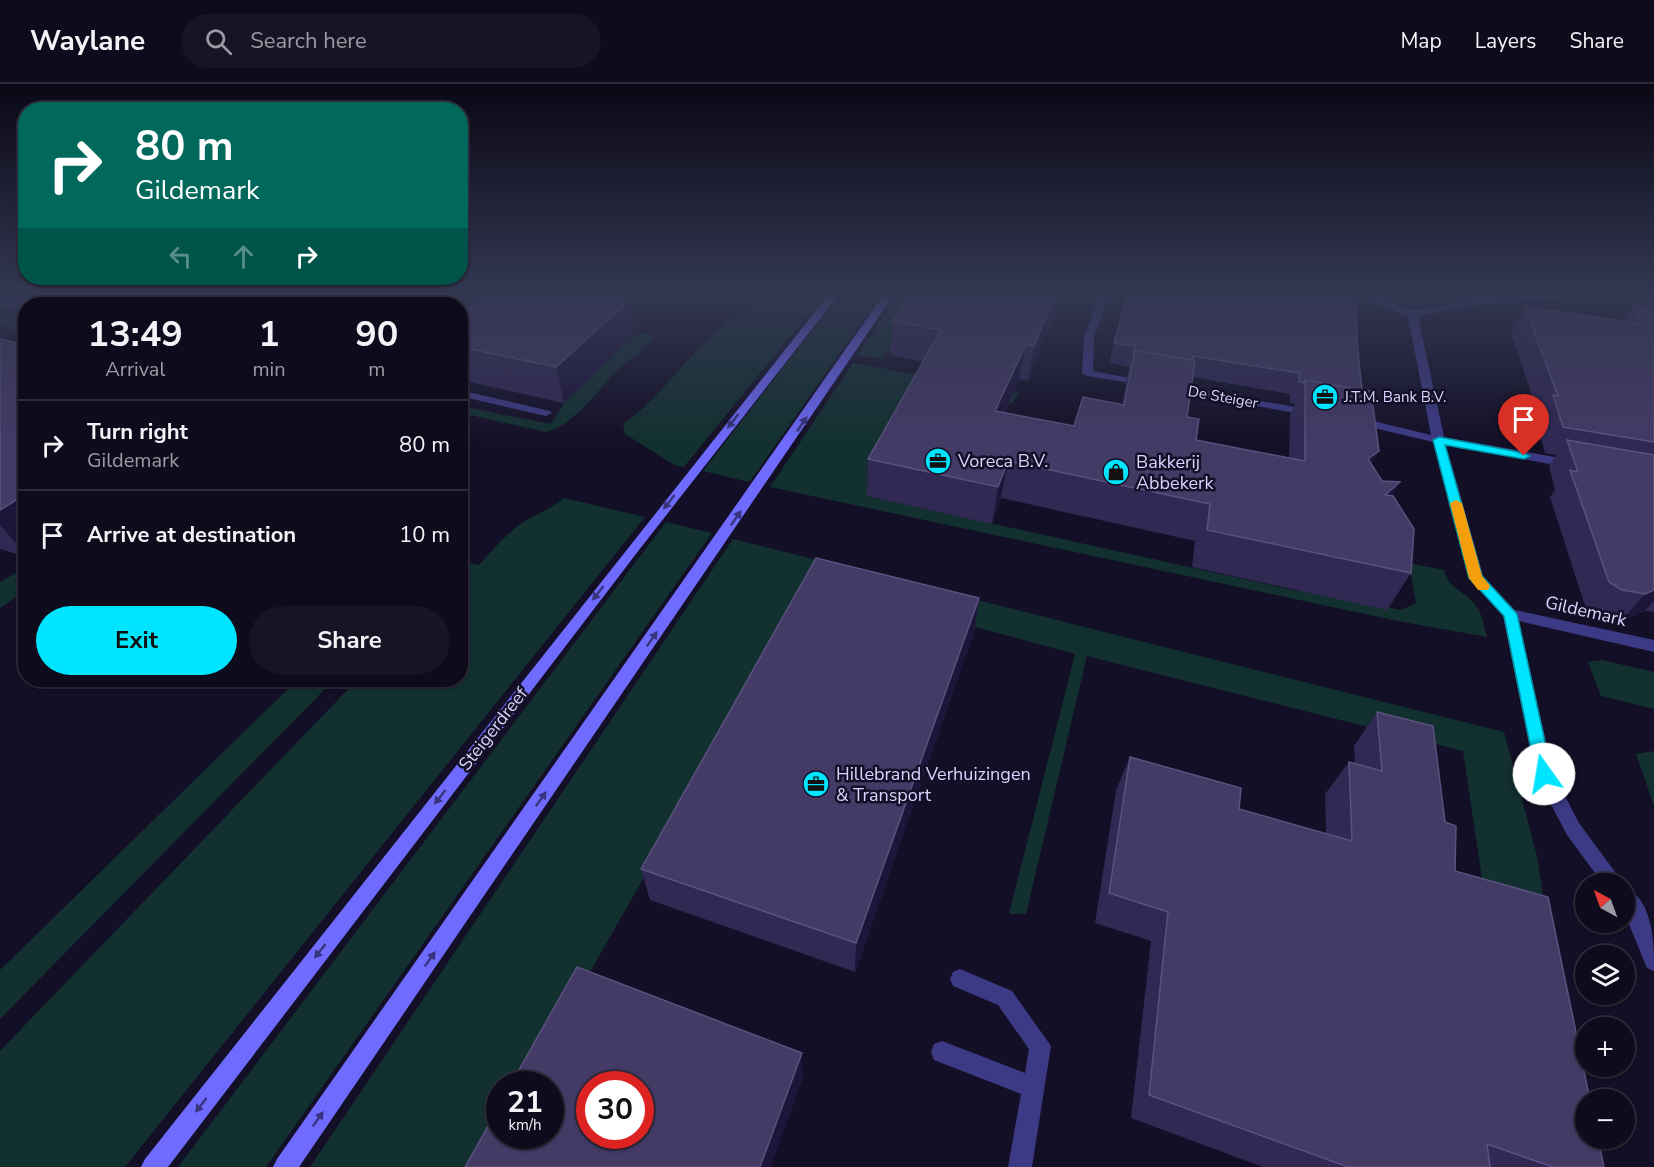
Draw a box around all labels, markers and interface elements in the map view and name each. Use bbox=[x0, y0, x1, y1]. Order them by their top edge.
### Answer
search box bbox=[181, 14, 601, 68]
text: Waylane bbox=[30, 22, 145, 60]
icon: search bbox=[202, 25, 235, 58]
text: Search here bbox=[250, 26, 367, 56]
text: Map bbox=[1400, 27, 1442, 55]
text: Layers bbox=[1475, 27, 1536, 55]
text: Share bbox=[1569, 27, 1624, 55]
text: 80 m bbox=[135, 118, 234, 175]
icon: right bbox=[36, 126, 114, 204]
text: Gildemark bbox=[135, 172, 259, 209]
icon: left bbox=[164, 240, 197, 273]
icon: ahead bbox=[227, 240, 260, 273]
icon: right bbox=[290, 240, 323, 273]
text: 13:49 bbox=[88, 310, 183, 359]
text: 1 bbox=[258, 310, 280, 359]
text: 90 bbox=[355, 310, 398, 359]
text: Arrival bbox=[105, 356, 165, 383]
text: min bbox=[252, 356, 286, 383]
text: m bbox=[368, 356, 385, 383]
street label: De Steiger bbox=[1186, 381, 1260, 413]
office icon: J.T.M. Bank B.V. bbox=[1310, 382, 1340, 412]
place label: J.T.M. Bank B.V. bbox=[1343, 387, 1446, 407]
pin bbox=[1498, 394, 1549, 456]
icon: arrive bbox=[1507, 403, 1540, 436]
one-way arrow bbox=[728, 414, 740, 429]
one-way arrow bbox=[796, 416, 808, 432]
text: Turn right bbox=[87, 417, 188, 447]
icon: right bbox=[36, 429, 69, 462]
text: 80 m bbox=[399, 430, 450, 460]
office icon: Voreca B.V. bbox=[923, 446, 953, 476]
text: Gildemark bbox=[87, 447, 179, 474]
place label: Voreca B.V. bbox=[957, 449, 1048, 473]
place label: Bakkerij Abbekerk bbox=[1136, 450, 1214, 495]
shop icon: Bakkerij Abbekerk bbox=[1101, 457, 1131, 487]
one-way arrow bbox=[663, 495, 675, 510]
one-way arrow bbox=[730, 511, 742, 527]
icon: arrive bbox=[36, 519, 69, 552]
text: Arrive at destination bbox=[87, 520, 296, 550]
text: 10 m bbox=[399, 520, 450, 550]
one-way arrow bbox=[592, 586, 604, 601]
street label: Gildemark bbox=[1543, 590, 1630, 632]
button: Exit bbox=[36, 606, 237, 675]
button: Share bbox=[249, 606, 450, 675]
one-way arrow bbox=[646, 631, 658, 647]
street label: Steigerdreef bbox=[453, 682, 534, 776]
position arrow bbox=[1512, 742, 1576, 806]
place label: Hillebrand Verhuizingen & Transport bbox=[836, 762, 1031, 807]
office icon: Hillebrand Verhuizingen & Transport bbox=[801, 769, 831, 799]
one-way arrow bbox=[433, 789, 446, 805]
one-way arrow bbox=[535, 791, 547, 807]
north arrow bbox=[1575, 873, 1635, 933]
map controls bbox=[1575, 873, 1635, 1149]
one-way arrow bbox=[315, 944, 327, 959]
button: layers bbox=[1575, 945, 1635, 1005]
one-way arrow bbox=[424, 951, 435, 967]
button: + bbox=[1575, 1017, 1635, 1077]
speed limit sign: 30 bbox=[576, 1071, 654, 1149]
text: 21 bbox=[507, 1082, 543, 1123]
button: − bbox=[1575, 1089, 1635, 1149]
one-way arrow bbox=[195, 1098, 207, 1113]
one-way arrow bbox=[312, 1111, 323, 1127]
text: km/h bbox=[508, 1115, 542, 1135]

